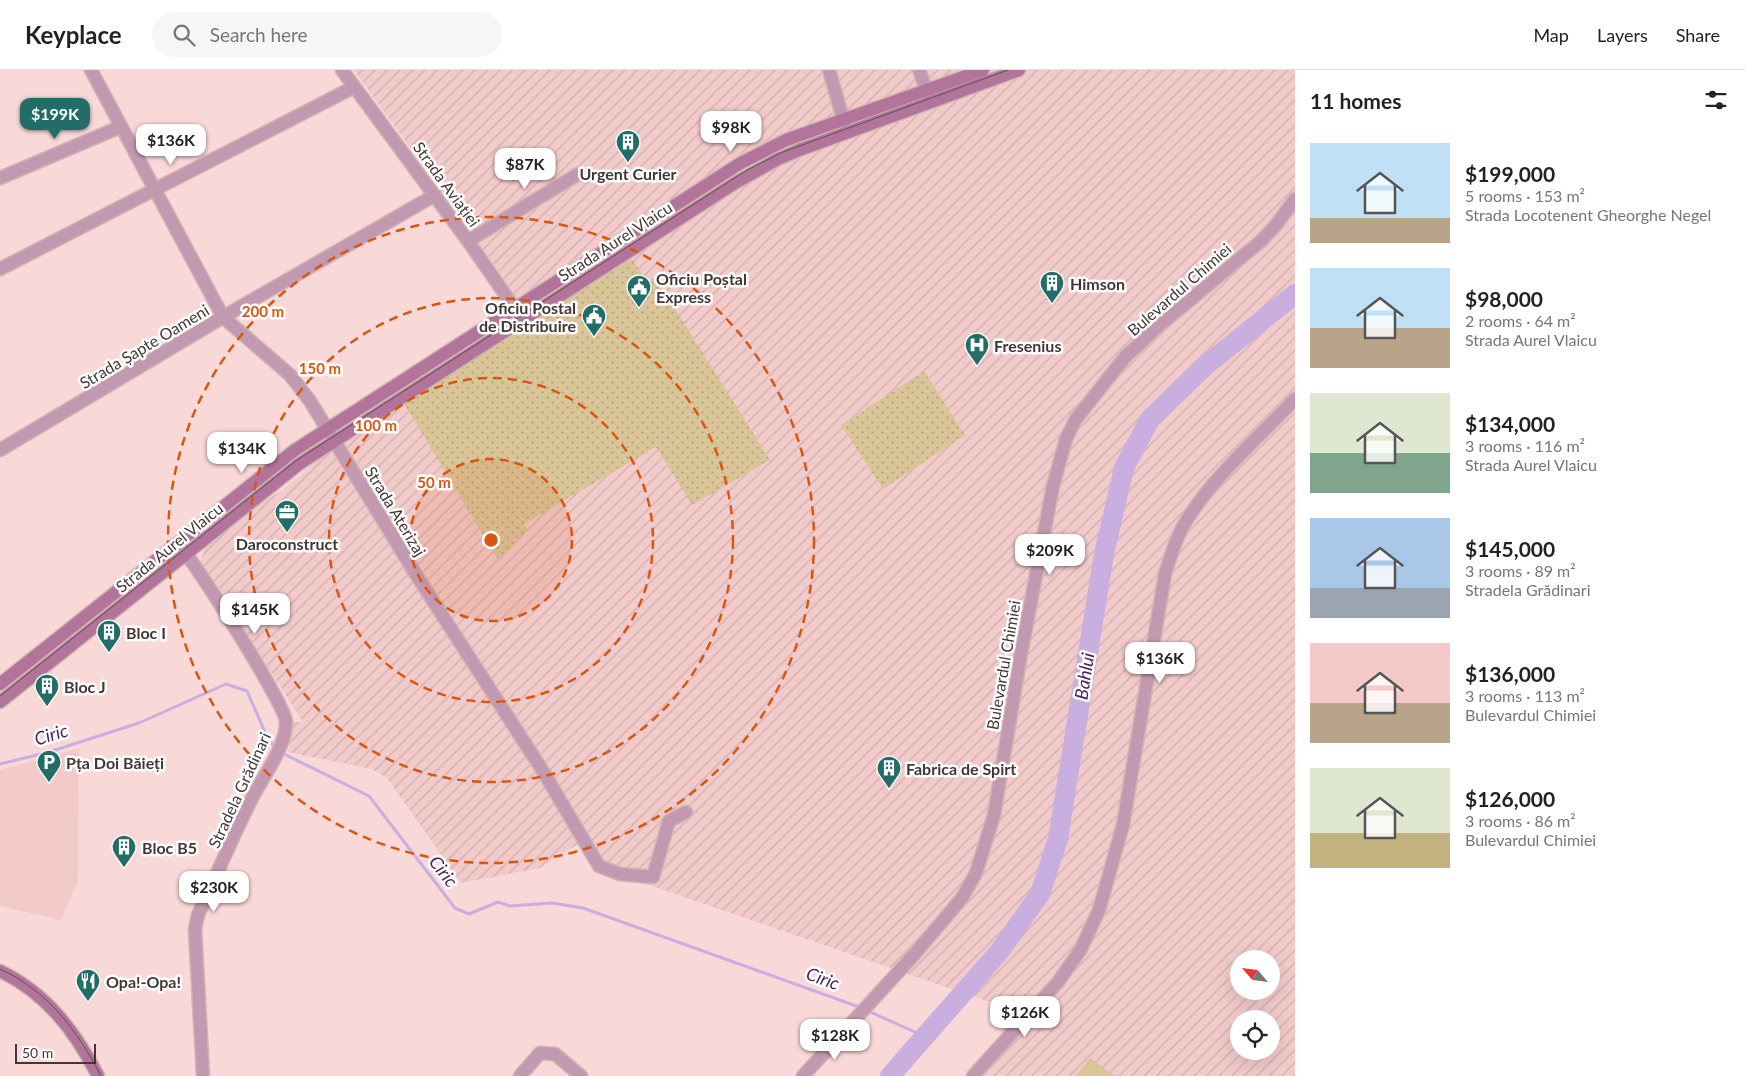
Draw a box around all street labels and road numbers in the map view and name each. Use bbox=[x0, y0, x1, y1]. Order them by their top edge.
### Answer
street label: Strada Aviației bbox=[410, 138, 484, 230]
street label: Strada Aurel Vlaicu bbox=[555, 197, 675, 285]
street label: Bulevardul Chimiei bbox=[1123, 239, 1235, 339]
street label: Strada Șapte Oameni bbox=[76, 300, 212, 392]
street label: Strada Aterizaj bbox=[362, 463, 430, 559]
street label: Strada Aurel Vlaicu bbox=[112, 498, 226, 596]
street label: Bulevardul Chimiei bbox=[982, 599, 1024, 731]
street label: Stradela Grădinari bbox=[204, 729, 274, 851]

